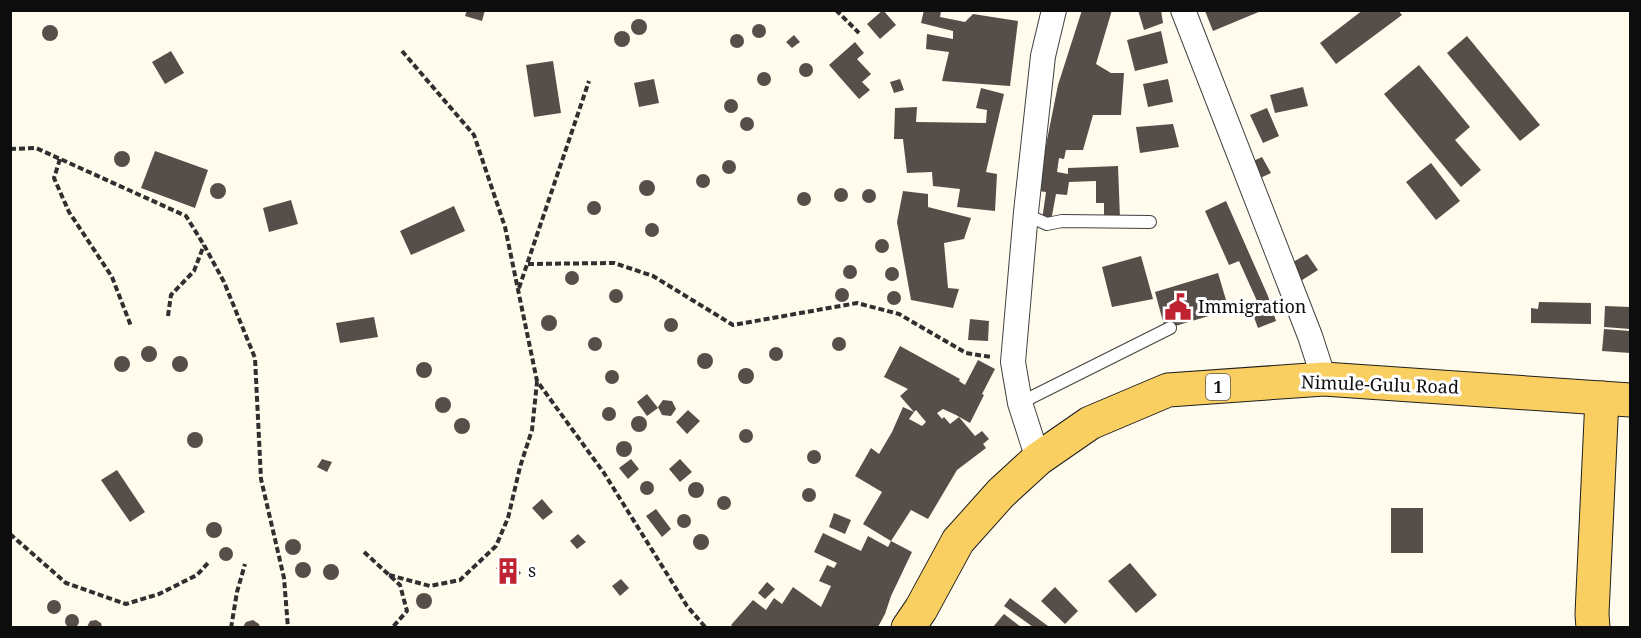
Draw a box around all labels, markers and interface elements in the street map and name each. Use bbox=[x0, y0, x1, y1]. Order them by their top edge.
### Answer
public building icon: Immigration bbox=[1163, 292, 1193, 322]
place label: Immigration bbox=[1198, 294, 1307, 318]
street label: Nimule-Gulu Road bbox=[1301, 369, 1459, 399]
road number: 1 bbox=[1206, 374, 1230, 400]
building icon: s bbox=[493, 556, 523, 586]
place label: s bbox=[528, 558, 536, 582]

